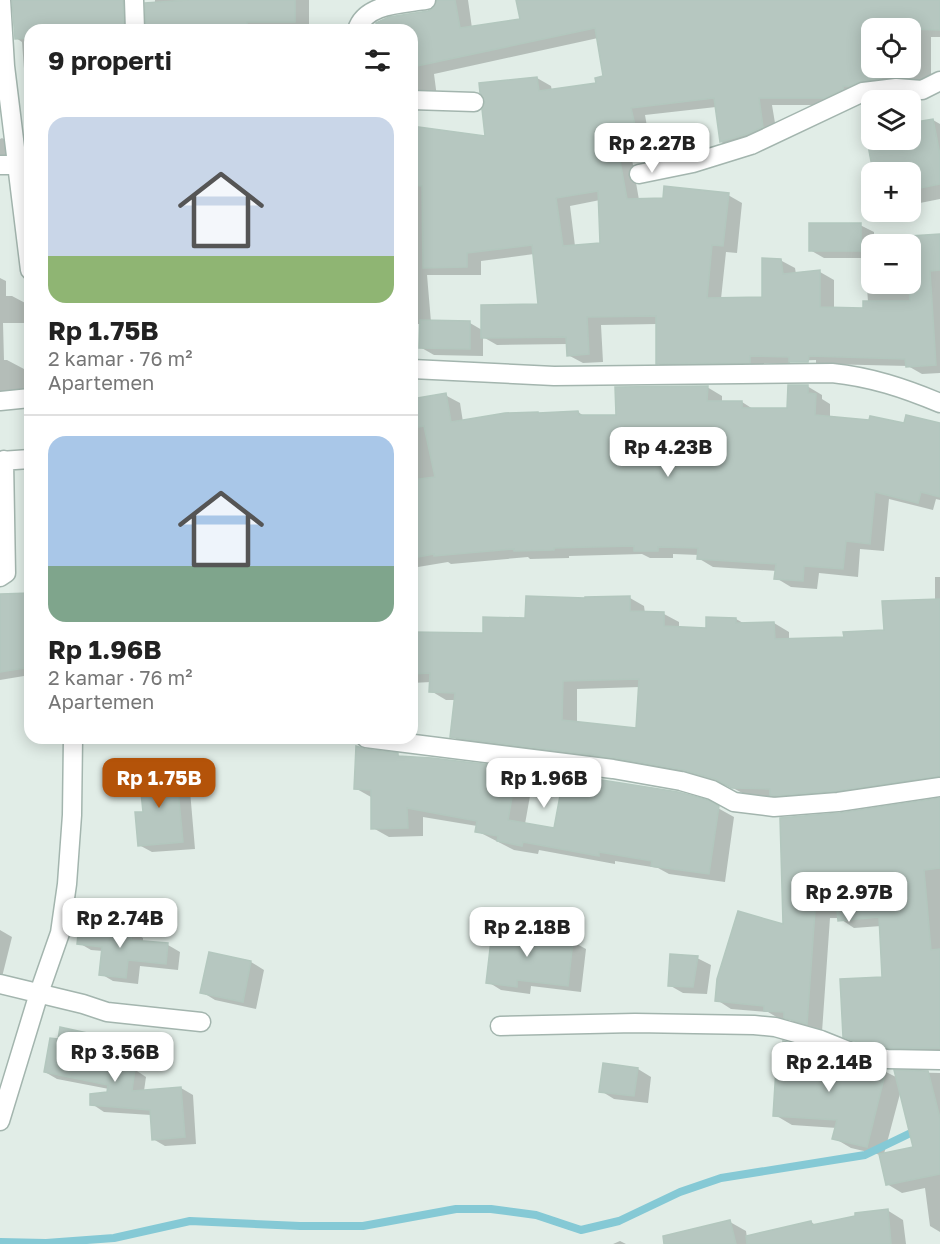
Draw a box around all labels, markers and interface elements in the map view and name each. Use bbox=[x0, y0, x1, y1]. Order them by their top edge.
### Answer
map controls bbox=[861, 18, 921, 294]
button: locate bbox=[861, 18, 921, 78]
icon: filters bbox=[361, 44, 394, 77]
text: 9 properti bbox=[48, 45, 172, 76]
button: layers bbox=[861, 90, 921, 150]
pin: Rp 2.27B bbox=[590, 123, 714, 174]
text: Rp 2.27B bbox=[609, 130, 696, 154]
icon: home bbox=[167, 156, 275, 264]
button: + bbox=[861, 162, 921, 222]
button: − bbox=[861, 234, 921, 294]
text: Rp 1.75B bbox=[48, 315, 159, 346]
text: 2 kamar · 76 m² bbox=[48, 346, 192, 370]
text: Apartemen bbox=[48, 370, 154, 394]
pin: Rp 4.23B bbox=[606, 427, 730, 478]
text: Rp 4.23B bbox=[624, 434, 712, 458]
icon: home bbox=[167, 475, 275, 583]
text: Rp 1.96B bbox=[48, 634, 162, 665]
text: 2 kamar · 76 m² bbox=[48, 665, 192, 689]
text: Apartemen bbox=[48, 689, 154, 713]
pin: Rp 1.75B bbox=[97, 758, 221, 809]
pin: Rp 1.96B bbox=[482, 758, 606, 809]
text: Rp 1.75B bbox=[116, 765, 202, 789]
text: Rp 1.96B bbox=[500, 765, 588, 789]
pin: Rp 2.97B bbox=[787, 872, 911, 923]
text: Rp 2.97B bbox=[805, 879, 893, 903]
pin: Rp 2.74B bbox=[58, 898, 182, 949]
text: Rp 2.74B bbox=[76, 905, 164, 929]
pin: Rp 2.18B bbox=[465, 907, 589, 958]
text: Rp 2.18B bbox=[484, 914, 571, 938]
pin: Rp 3.56B bbox=[53, 1032, 177, 1083]
text: Rp 3.56B bbox=[71, 1039, 159, 1063]
pin: Rp 2.14B bbox=[767, 1042, 891, 1093]
text: Rp 2.14B bbox=[786, 1049, 872, 1073]

